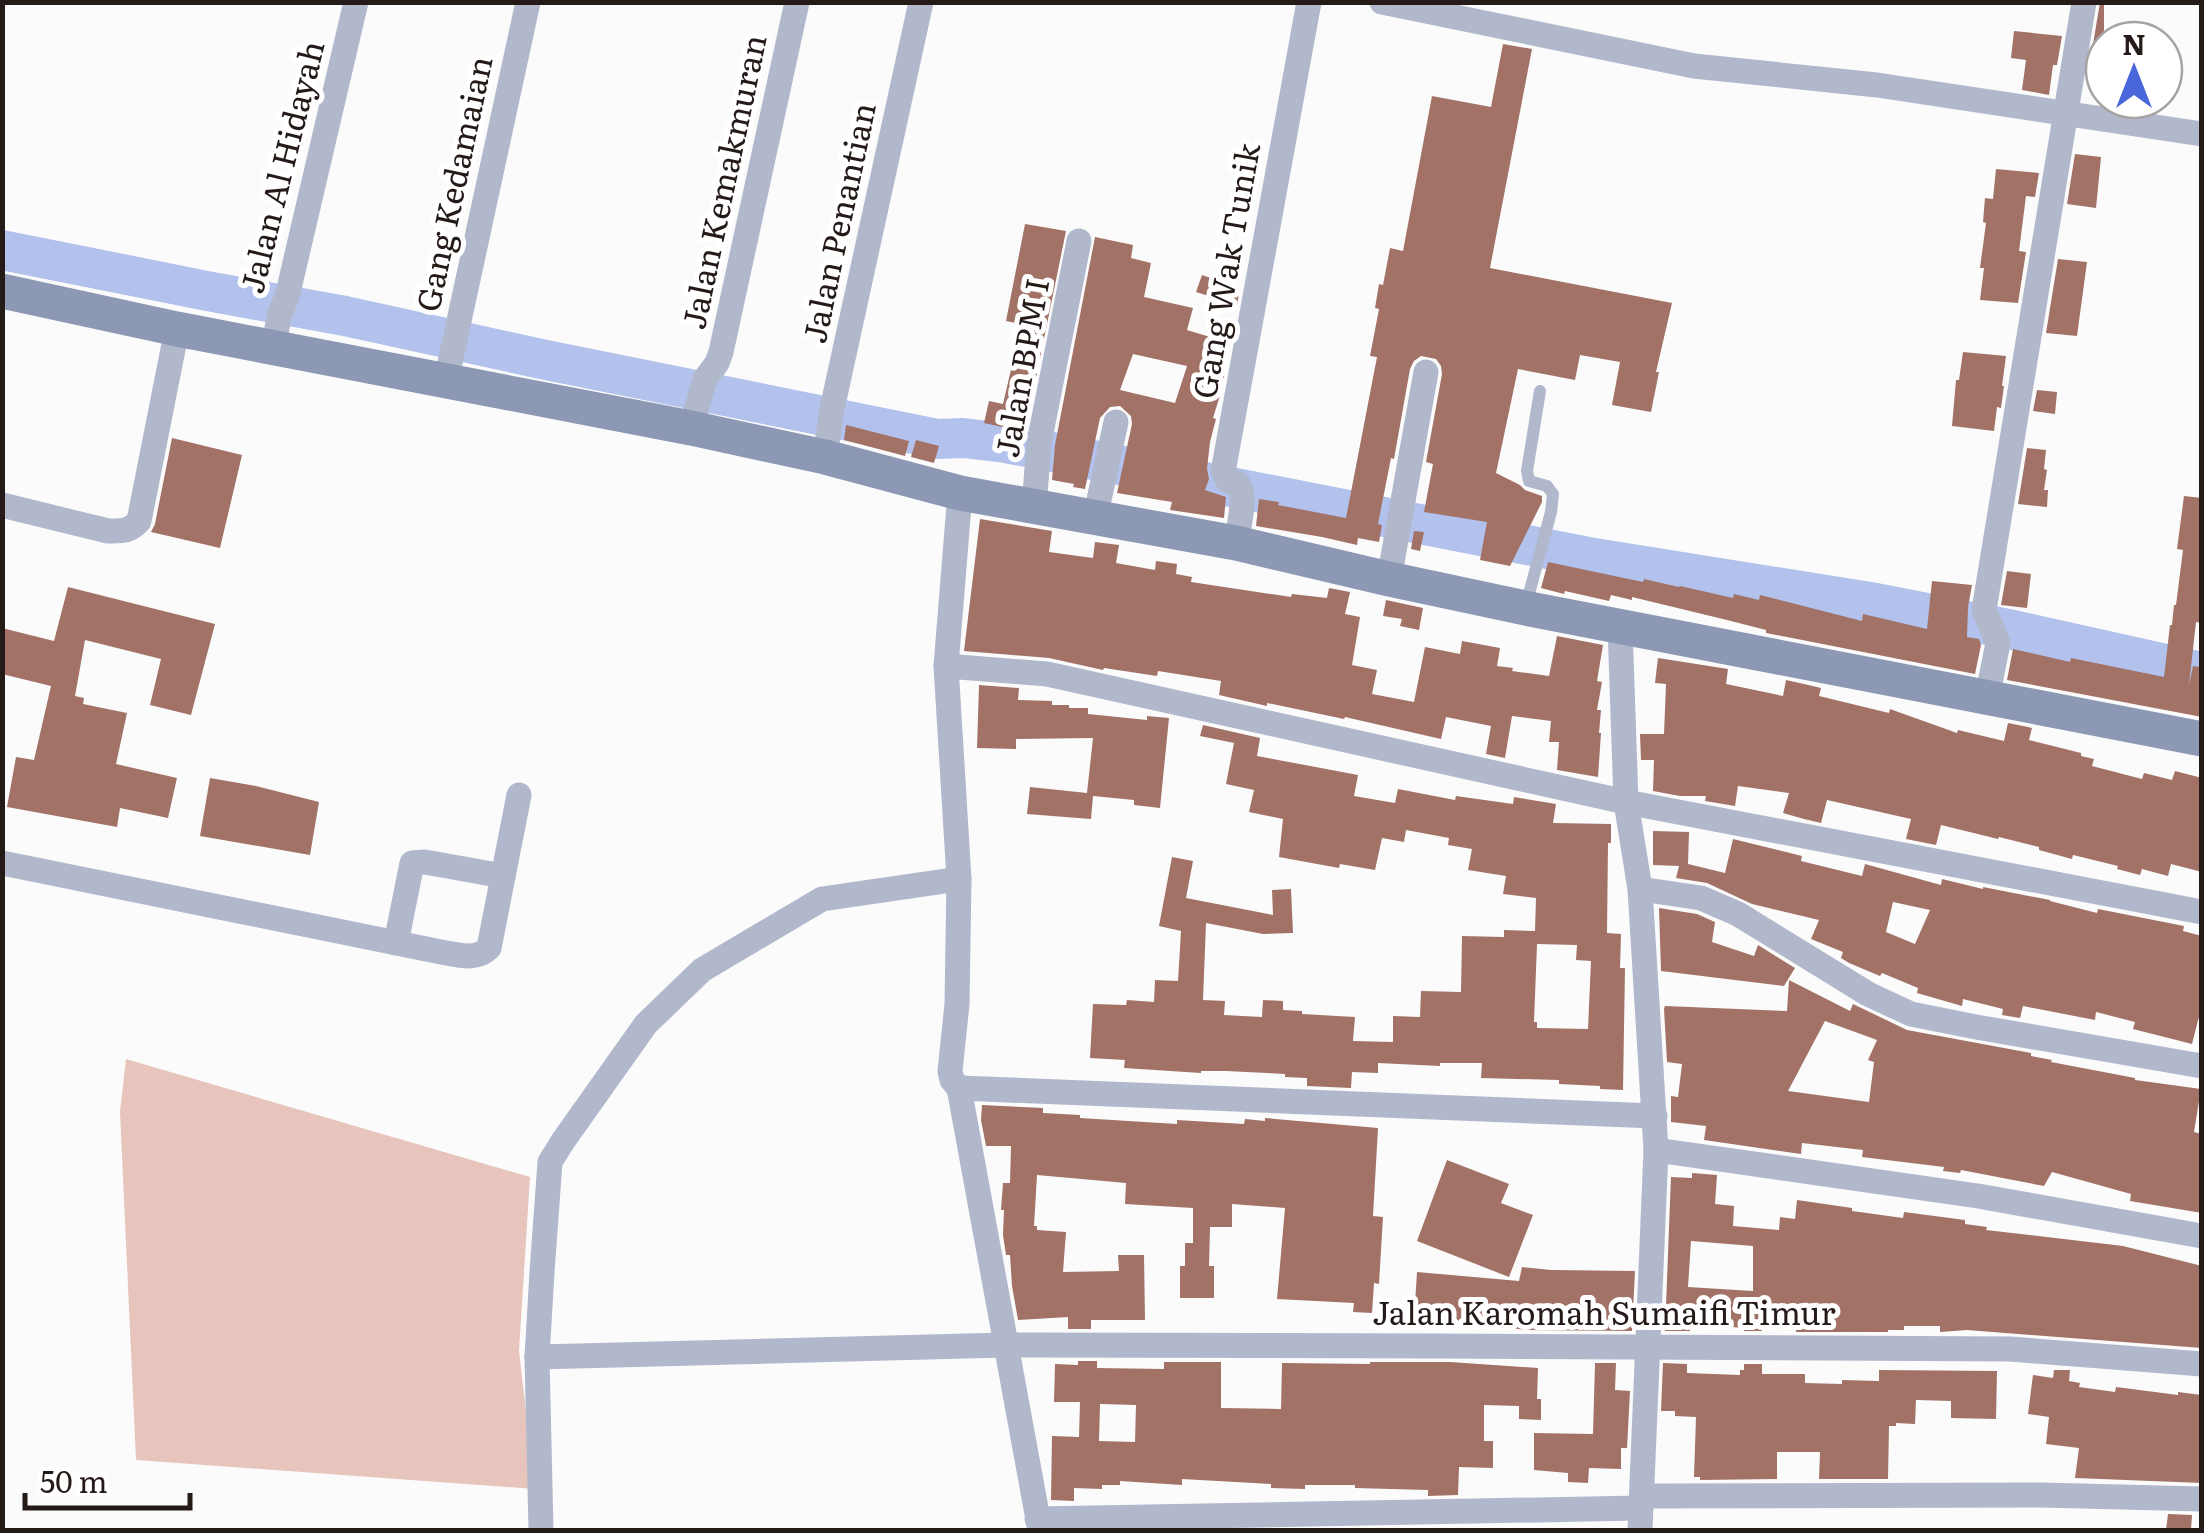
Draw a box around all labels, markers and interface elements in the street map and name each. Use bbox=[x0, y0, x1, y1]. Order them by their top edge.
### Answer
north arrow bbox=[2084, 20, 2184, 120]
text: N bbox=[2122, 22, 2146, 64]
street label: Jalan Kemakmuran bbox=[667, 30, 777, 333]
street label: Jalan Al Hidayah bbox=[226, 35, 335, 298]
street label: Gang Kedamaian bbox=[402, 51, 503, 316]
street label: Jalan Penantian bbox=[788, 98, 886, 347]
street label: Gang Wak Tunik bbox=[1178, 138, 1270, 402]
street label: Jalan BPM I bbox=[981, 274, 1059, 461]
street label: Jalan Karomah Sumaifi Timur bbox=[1372, 1287, 1836, 1335]
scale bar bbox=[25, 1448, 190, 1510]
text: 50 m bbox=[40, 1458, 108, 1502]

